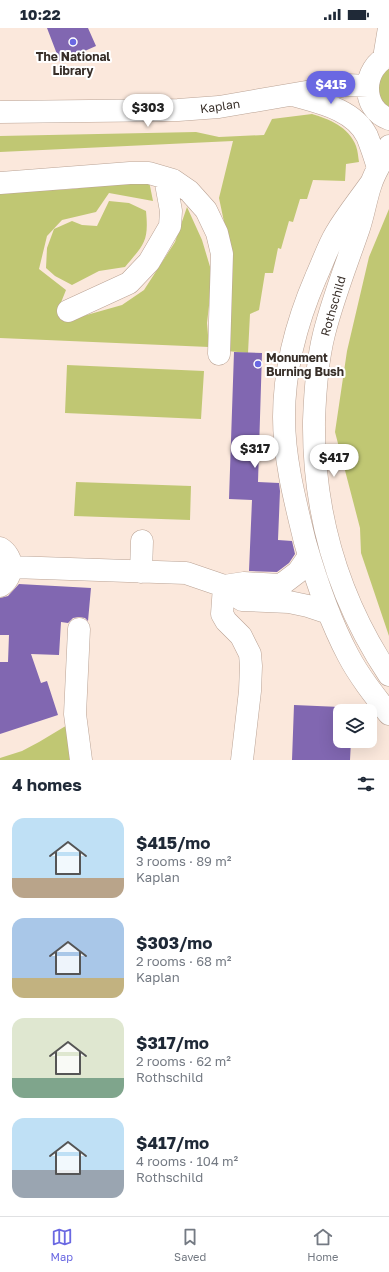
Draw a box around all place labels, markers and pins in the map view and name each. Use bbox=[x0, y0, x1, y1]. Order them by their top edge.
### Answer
marker: The National Library bbox=[68, 37, 78, 47]
place label: The National Library bbox=[36, 49, 110, 78]
pin: $415 bbox=[307, 71, 355, 105]
pin: $303 bbox=[124, 94, 172, 128]
place label: Monument Burning Bush bbox=[266, 350, 344, 379]
marker: Monument Burning Bush bbox=[253, 359, 263, 369]
pin: $317 bbox=[231, 435, 279, 469]
pin: $417 bbox=[310, 444, 358, 478]

